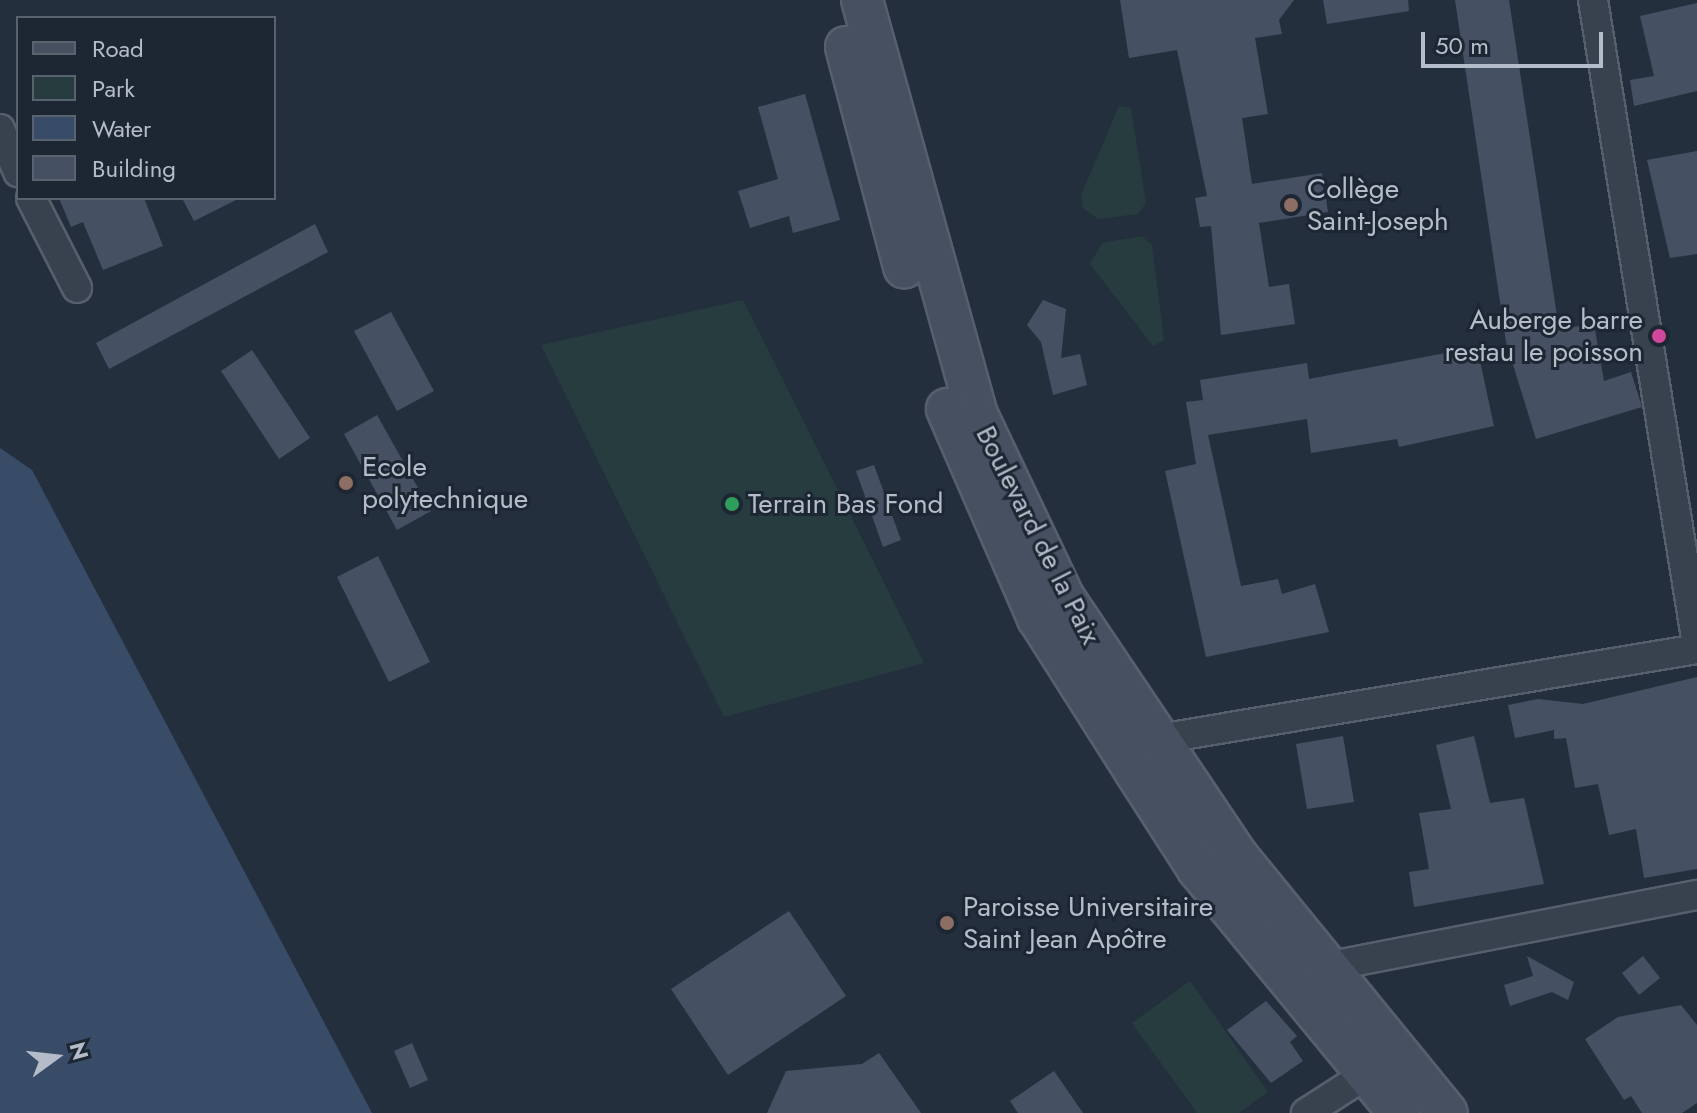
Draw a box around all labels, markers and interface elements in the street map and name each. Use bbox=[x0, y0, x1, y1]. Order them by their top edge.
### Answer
legend bbox=[16, 16, 276, 200]
scale bar bbox=[1425, 16, 1607, 66]
text: 50 m bbox=[1435, 28, 1489, 63]
text: Road bbox=[92, 31, 144, 66]
text: Park bbox=[92, 71, 135, 106]
text: Water bbox=[92, 111, 151, 146]
text: Building bbox=[92, 151, 176, 186]
place label: Collège Saint-Joseph bbox=[1307, 172, 1449, 238]
marker: Collège Saint-Joseph bbox=[1282, 196, 1300, 214]
place label: Auberge barre restau le poisson bbox=[1444, 303, 1643, 369]
marker: Auberge barre restau le poisson bbox=[1650, 327, 1668, 345]
street label: Boulevard de la Paix bbox=[969, 420, 1107, 650]
place label: Ecole polytechnique bbox=[362, 450, 528, 516]
marker: Ecole polytechnique bbox=[337, 474, 355, 492]
place label: Terrain Bas Fond bbox=[748, 487, 944, 521]
marker: Terrain Bas Fond bbox=[723, 495, 741, 513]
place label: Paroisse Universitaire Saint Jean Apôtre bbox=[963, 890, 1213, 956]
marker: Paroisse Universitaire Saint Jean Apôtre bbox=[938, 914, 956, 932]
north arrow bbox=[16, 1017, 96, 1097]
text: N bbox=[61, 1038, 97, 1063]

